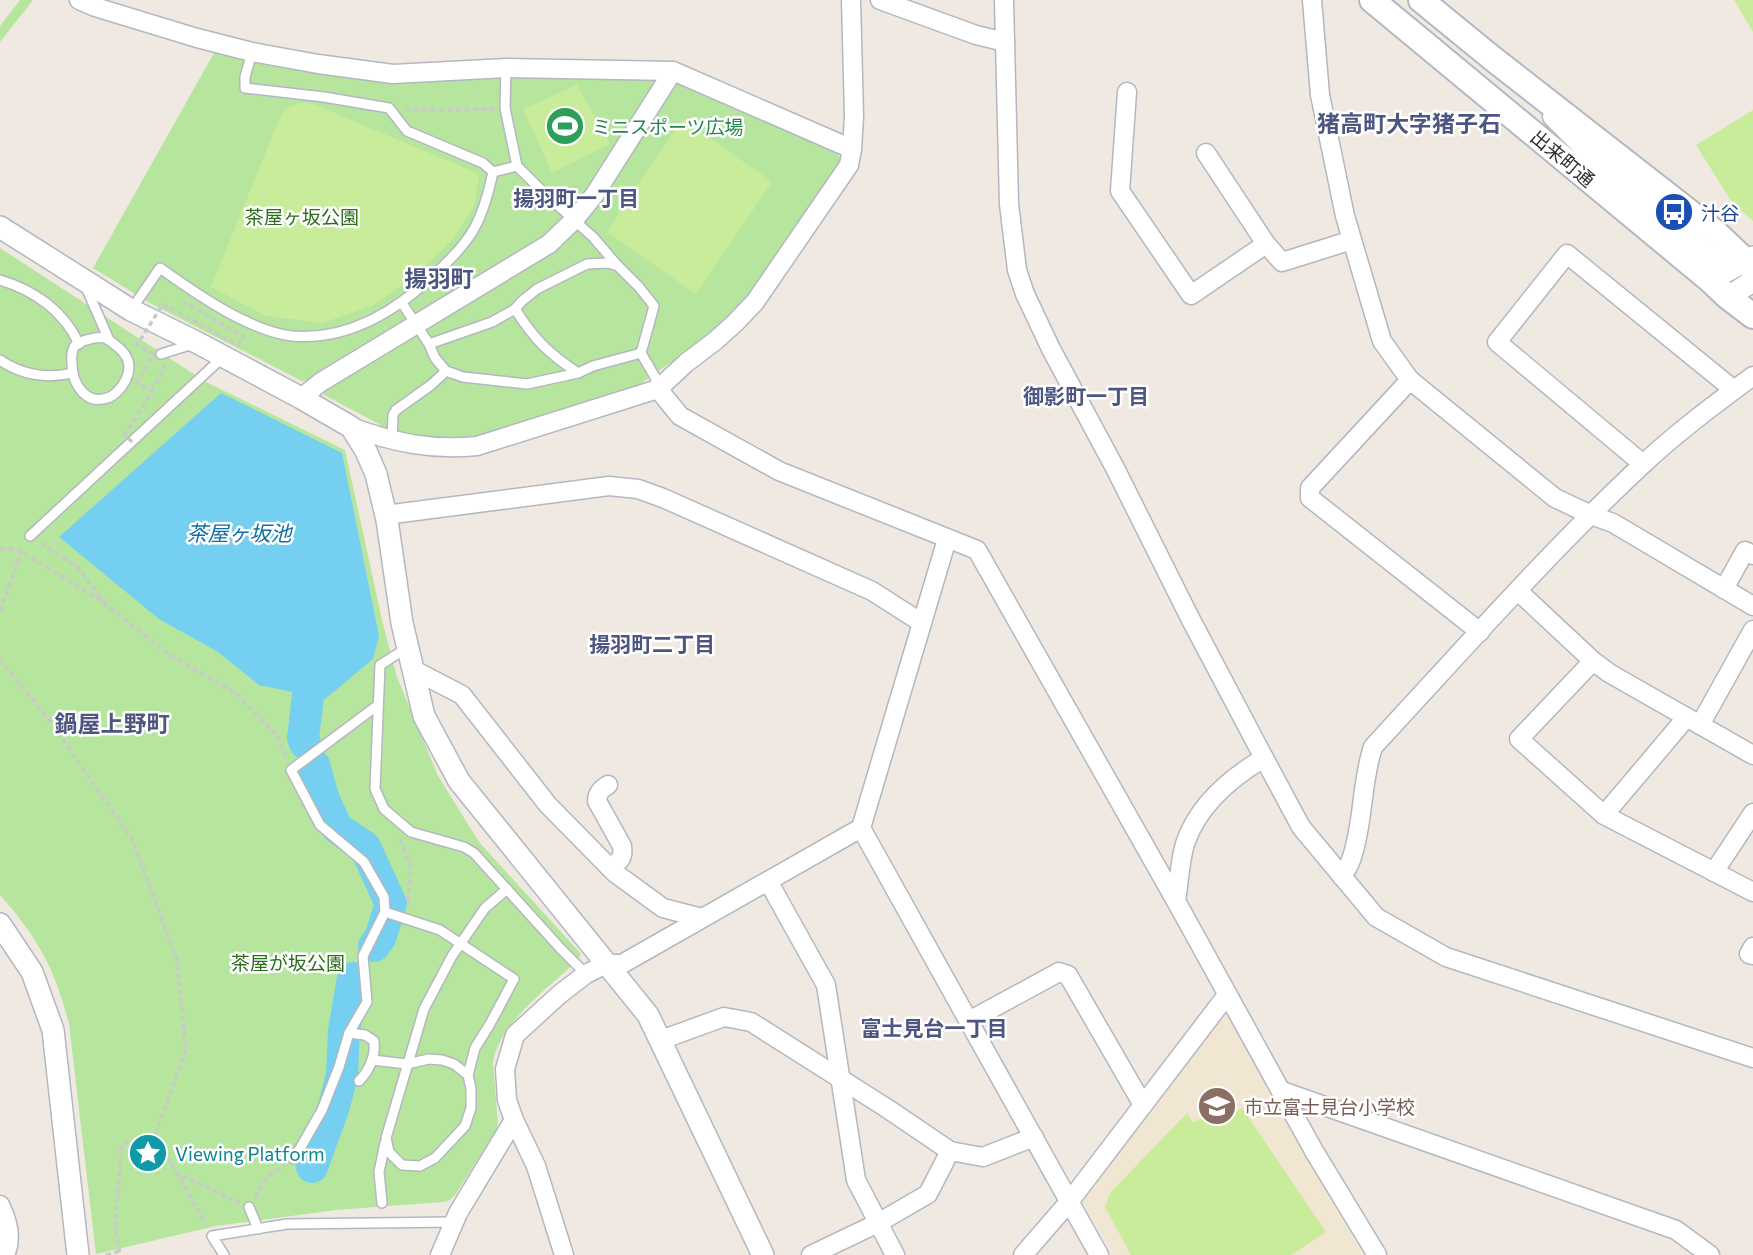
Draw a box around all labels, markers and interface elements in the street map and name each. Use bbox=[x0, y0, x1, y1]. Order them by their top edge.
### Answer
sports icon: ミニスポーツ広場 bbox=[544, 105, 586, 147]
district label: 猪高町大字猪子石 bbox=[1317, 109, 1501, 137]
place label: ミニスポーツ広場 bbox=[592, 115, 744, 138]
street label: 出来町通 bbox=[1526, 125, 1600, 191]
district label: 揚羽町一丁目 bbox=[513, 185, 639, 210]
bus stop icon: 汁谷 bbox=[1653, 191, 1695, 233]
place label: 汁谷 bbox=[1701, 201, 1739, 224]
park label: 茶屋ヶ坂公園 bbox=[245, 205, 359, 228]
district label: 揚羽町 bbox=[405, 264, 474, 292]
district label: 御影町一丁目 bbox=[1023, 383, 1149, 408]
water label: 茶屋ヶ坂池 bbox=[187, 520, 293, 545]
district label: 揚羽町二丁目 bbox=[589, 631, 715, 656]
district label: 鍋屋上野町 bbox=[55, 709, 170, 737]
park label: 茶屋が坂公園 bbox=[231, 951, 345, 974]
district label: 富士見台一丁目 bbox=[861, 1015, 1008, 1040]
school or university icon: 市立富士見台小学校 bbox=[1196, 1085, 1238, 1127]
place label: 市立富士見台小学校 bbox=[1244, 1095, 1415, 1118]
place icon: Viewing Platform bbox=[127, 1132, 169, 1174]
place label: Viewing Platform bbox=[175, 1142, 325, 1165]

